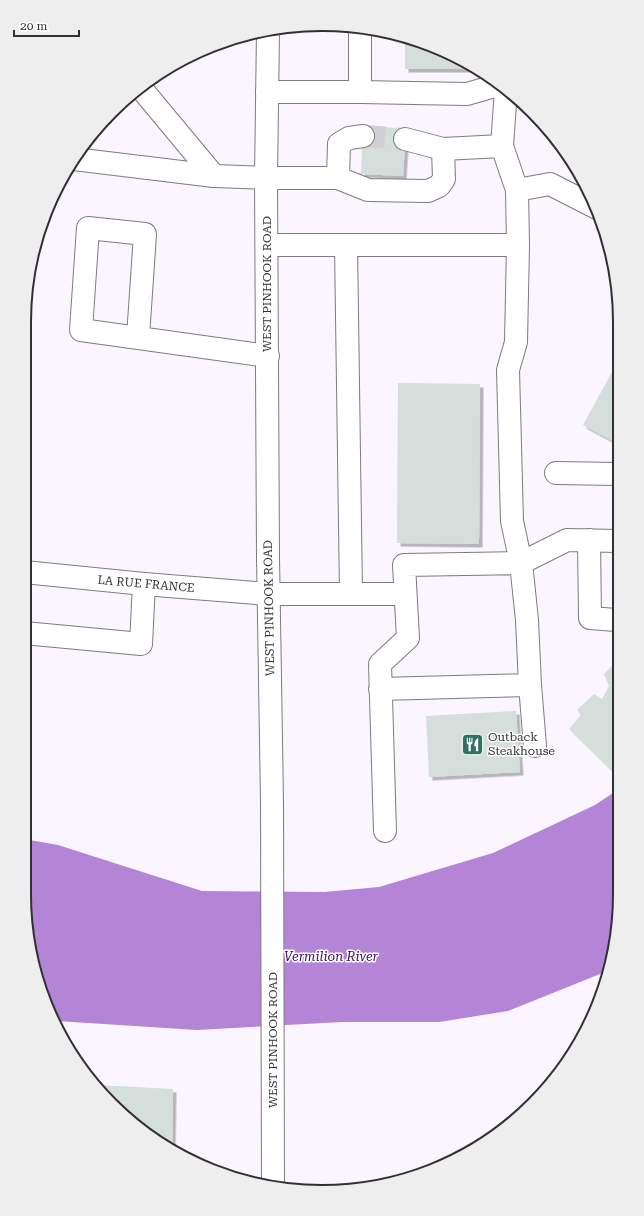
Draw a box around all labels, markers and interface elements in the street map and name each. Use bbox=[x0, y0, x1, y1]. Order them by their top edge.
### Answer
scale bar bbox=[14, 12, 79, 38]
text: 20 m bbox=[20, 19, 47, 33]
street label: WEST PINHOOK ROAD bbox=[260, 216, 274, 352]
street label: WEST PINHOOK ROAD bbox=[261, 540, 277, 676]
street label: LA RUE FRANCE bbox=[97, 573, 195, 595]
place label: Outback Steakhouse bbox=[488, 730, 555, 758]
restaurant icon: Outback Steakhouse bbox=[460, 731, 486, 757]
water label: Vermilion River bbox=[284, 949, 378, 964]
street label: WEST PINHOOK ROAD bbox=[266, 972, 280, 1108]

